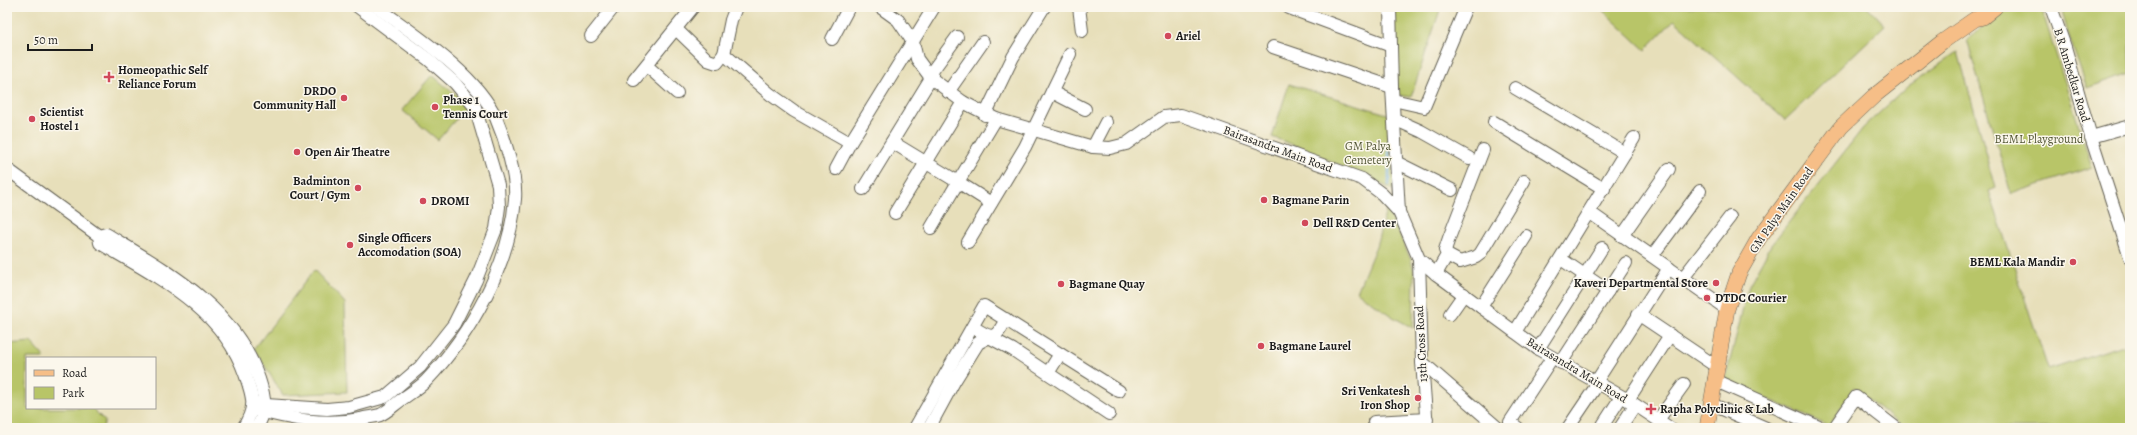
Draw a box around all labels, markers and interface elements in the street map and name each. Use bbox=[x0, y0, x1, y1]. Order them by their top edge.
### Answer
scale bar bbox=[28, 26, 92, 52]
street label: B R Ambedkar Road bbox=[2050, 26, 2094, 124]
place label: Ariel bbox=[1175, 28, 1201, 44]
marker: Ariel bbox=[1163, 31, 1173, 41]
text: 50 m bbox=[34, 32, 58, 48]
place label: Homeopathic Self Reliance Forum bbox=[118, 62, 209, 92]
marker: Homeopathic Self Reliance Forum bbox=[103, 71, 115, 83]
place label: DRDO Community Hall bbox=[253, 83, 337, 113]
place label: Phase 1 Tennis Court bbox=[443, 92, 508, 122]
marker: DRDO Community Hall bbox=[339, 93, 349, 103]
marker: Phase 1 Tennis Court bbox=[430, 102, 440, 112]
place label: Scientist Hostel 1 bbox=[40, 104, 84, 134]
marker: Scientist Hostel 1 bbox=[27, 114, 37, 124]
street label: Bairasandra Main Road bbox=[1221, 122, 1335, 176]
park label: BEML Playground bbox=[1995, 131, 2084, 147]
park label: GM Palya Cemetery bbox=[1344, 138, 1392, 168]
place label: Open Air Theatre bbox=[305, 144, 390, 160]
marker: Open Air Theatre bbox=[292, 147, 302, 157]
street label: GM Palya Main Road bbox=[1745, 163, 1817, 256]
place label: Badminton Court / Gym bbox=[290, 173, 350, 203]
marker: Badminton Court / Gym bbox=[353, 183, 363, 193]
place label: Bagmane Parin bbox=[1272, 192, 1350, 208]
place label: DROMI bbox=[431, 193, 469, 209]
marker: Bagmane Parin bbox=[1259, 195, 1269, 205]
marker: DROMI bbox=[418, 196, 428, 206]
place label: Dell R&D Center bbox=[1313, 215, 1396, 231]
marker: Dell R&D Center bbox=[1300, 218, 1310, 228]
place label: Single Officers Accomodation (SOA) bbox=[357, 230, 461, 260]
marker: Single Officers Accomodation (SOA) bbox=[345, 240, 355, 250]
place label: BEML Kala Mandir bbox=[1970, 254, 2065, 270]
marker: BEML Kala Mandir bbox=[2068, 257, 2078, 267]
place label: Kaveri Departmental Store bbox=[1574, 275, 1708, 291]
place label: Bagmane Quay bbox=[1069, 276, 1145, 292]
marker: Kaveri Departmental Store bbox=[1711, 278, 1721, 288]
marker: Bagmane Quay bbox=[1056, 279, 1066, 289]
place label: DTDC Courier bbox=[1715, 290, 1787, 306]
marker: DTDC Courier bbox=[1702, 293, 1712, 303]
street label: 13th Cross Road bbox=[1411, 305, 1431, 383]
street label: Bairasandra Main Road bbox=[1524, 334, 1631, 407]
place label: Bagmane Laurel bbox=[1269, 338, 1352, 354]
marker: Bagmane Laurel bbox=[1256, 341, 1266, 351]
legend bbox=[26, 357, 156, 409]
text: Road bbox=[62, 365, 88, 381]
place label: Sri Venkatesh Iron Shop bbox=[1341, 383, 1411, 413]
text: Park bbox=[62, 385, 85, 401]
marker: Sri Venkatesh Iron Shop bbox=[1413, 393, 1423, 403]
place label: Rapha Polyclinic & Lab bbox=[1660, 401, 1774, 417]
marker: Rapha Polyclinic & Lab bbox=[1645, 403, 1657, 415]

